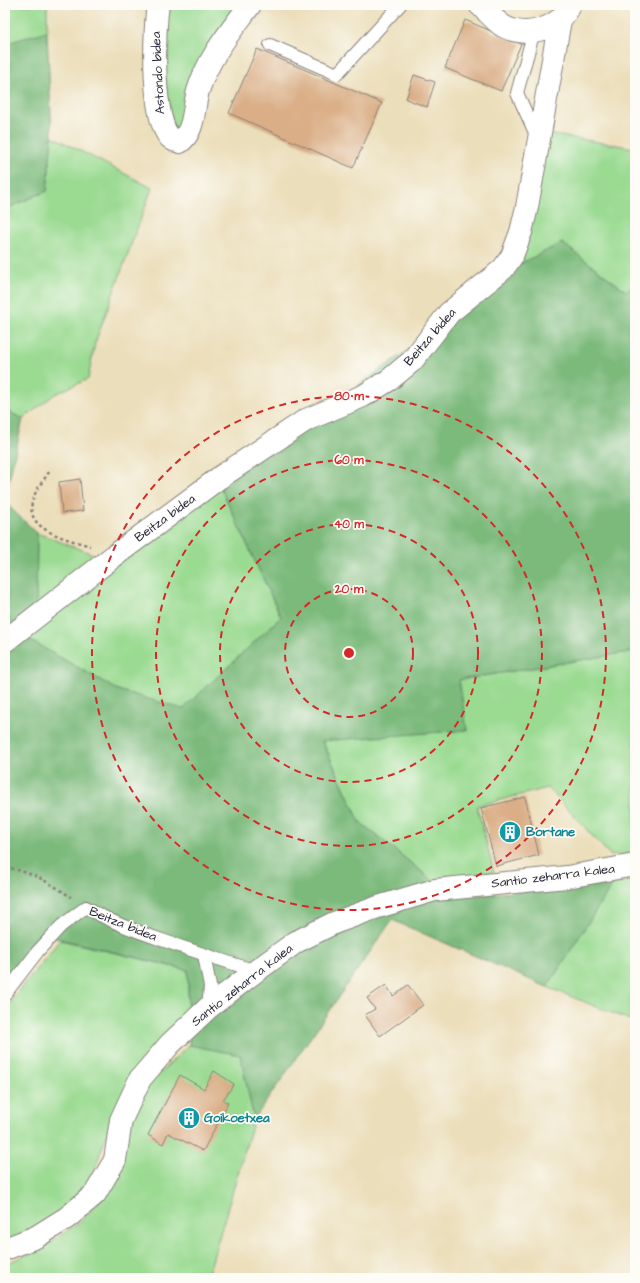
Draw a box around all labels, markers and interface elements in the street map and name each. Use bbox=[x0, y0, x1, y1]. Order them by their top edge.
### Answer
street label: Astondo bidea bbox=[147, 31, 169, 115]
street label: Beitza bidea bbox=[400, 304, 460, 370]
text: 80 m bbox=[334, 388, 364, 405]
text: 60 m bbox=[334, 452, 364, 469]
street label: Beitza bidea bbox=[131, 490, 199, 546]
text: 40 m bbox=[334, 516, 365, 533]
text: 20 m bbox=[334, 581, 364, 598]
centre of rings bbox=[342, 646, 356, 660]
building icon: Bortane bbox=[497, 819, 523, 845]
place label: Bortane bbox=[526, 823, 575, 841]
street label: Santio zeharra kalea bbox=[490, 859, 616, 893]
street label: Beitza bidea bbox=[87, 902, 160, 946]
street label: Santio zeharra kalea bbox=[188, 939, 297, 1030]
building icon: Goikoetxea bbox=[176, 1105, 202, 1131]
place label: Goikoetxea bbox=[204, 1109, 270, 1127]

